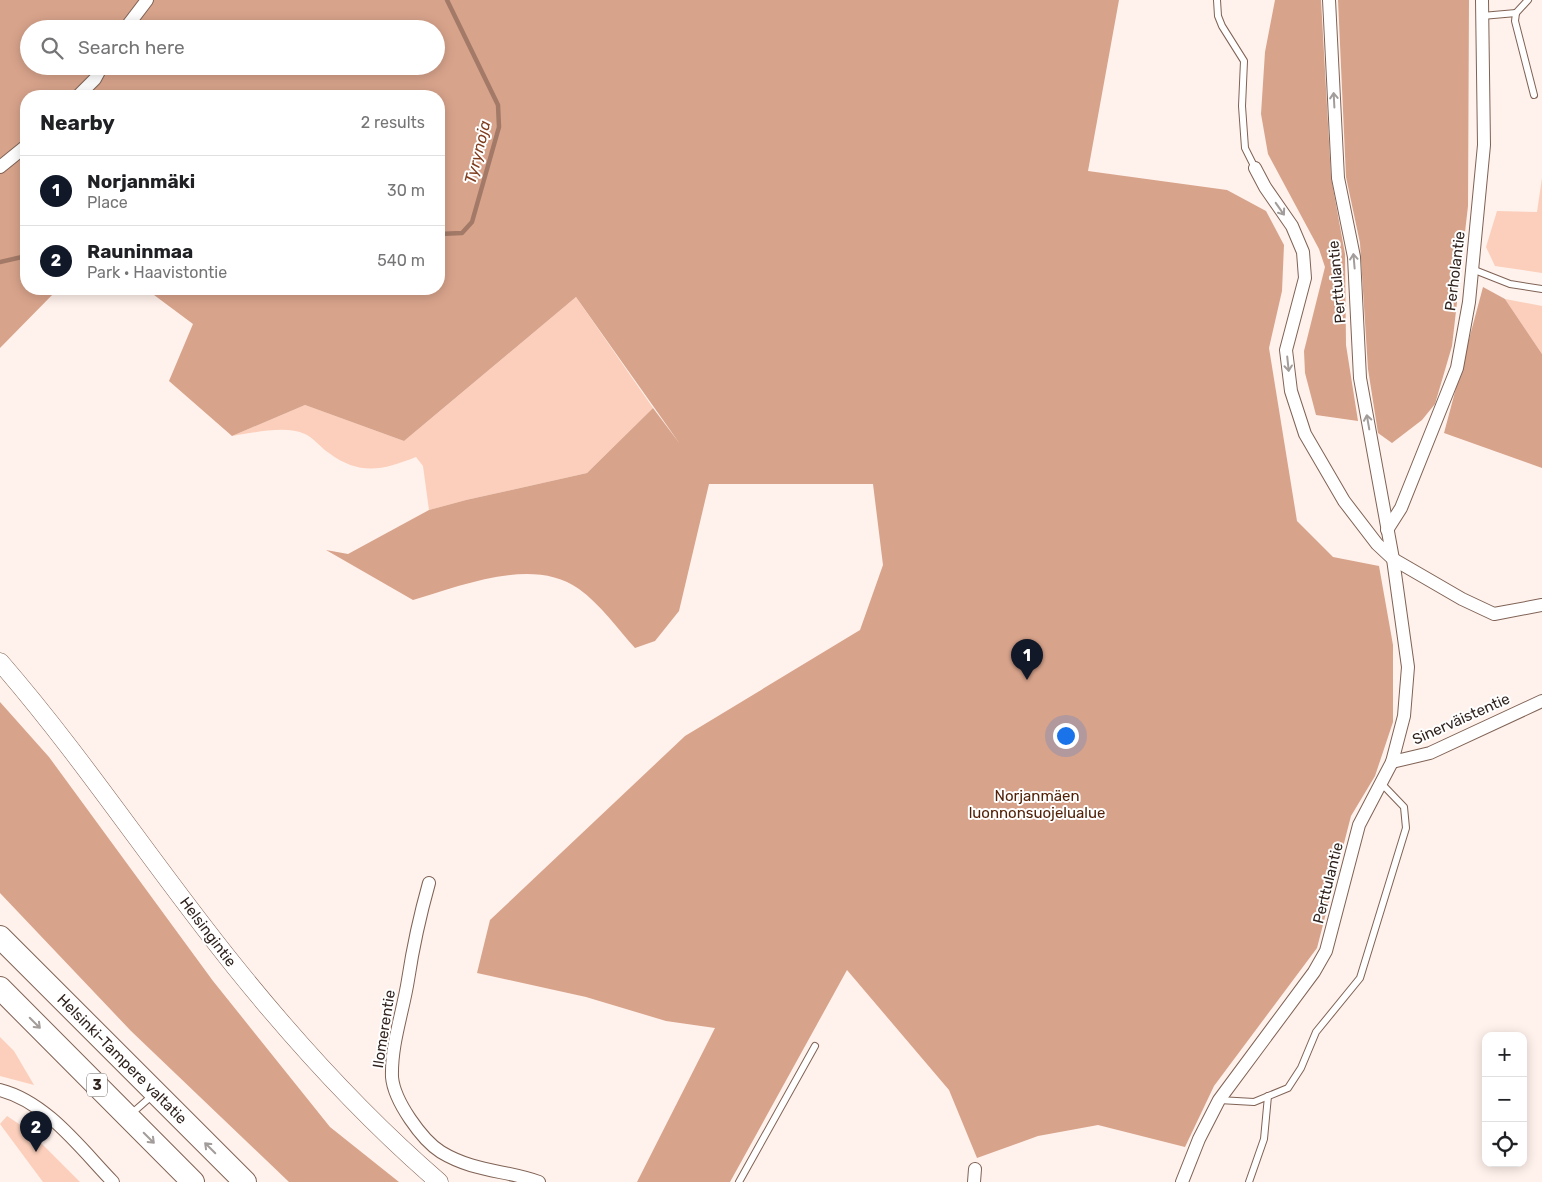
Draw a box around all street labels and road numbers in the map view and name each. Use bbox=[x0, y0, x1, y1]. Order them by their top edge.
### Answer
street label: Perholantie bbox=[1441, 230, 1469, 312]
street label: Perttulantie bbox=[1324, 240, 1350, 324]
street label: Sinerväistentie bbox=[1409, 689, 1513, 749]
street label: Perttulantie bbox=[1309, 840, 1347, 926]
street label: Helsingintie bbox=[176, 894, 240, 970]
street label: Ilomerentie bbox=[369, 989, 399, 1069]
street label: Helsinki-Tampere valtatie bbox=[53, 990, 191, 1128]
road number: 3 bbox=[87, 1074, 107, 1096]

